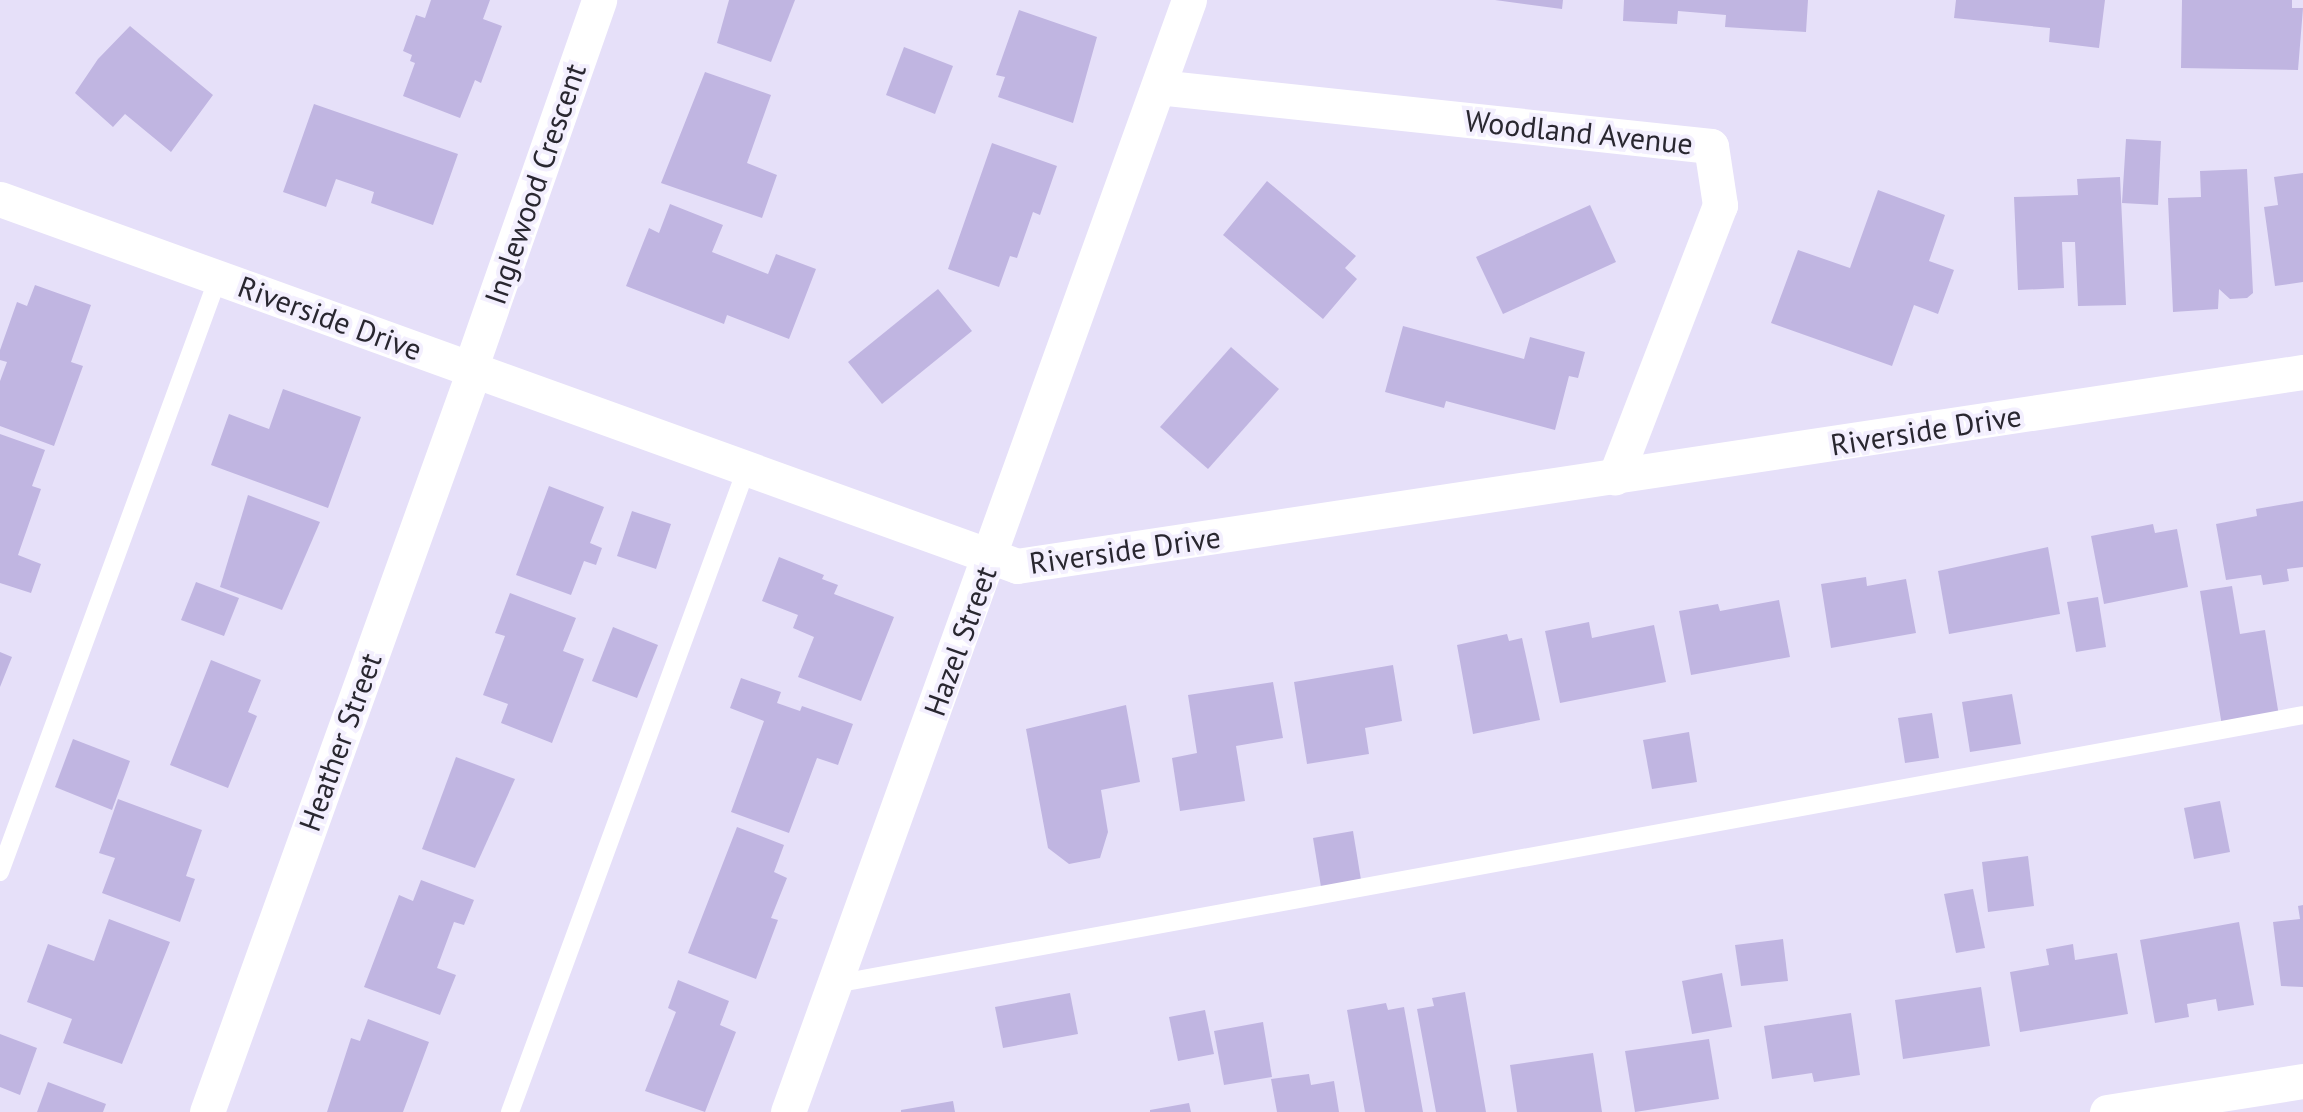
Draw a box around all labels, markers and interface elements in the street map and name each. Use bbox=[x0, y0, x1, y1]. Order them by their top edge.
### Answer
street label: Inglewood Crescent bbox=[477, 59, 593, 309]
street label: Woodland Avenue bbox=[1463, 102, 1695, 162]
street label: Riverside Drive bbox=[233, 268, 427, 368]
street label: Riverside Drive bbox=[1828, 397, 2024, 463]
street label: Riverside Drive bbox=[1027, 519, 1223, 581]
street label: Hazel Street bbox=[916, 561, 1004, 721]
street label: Heather Street bbox=[291, 648, 389, 836]

